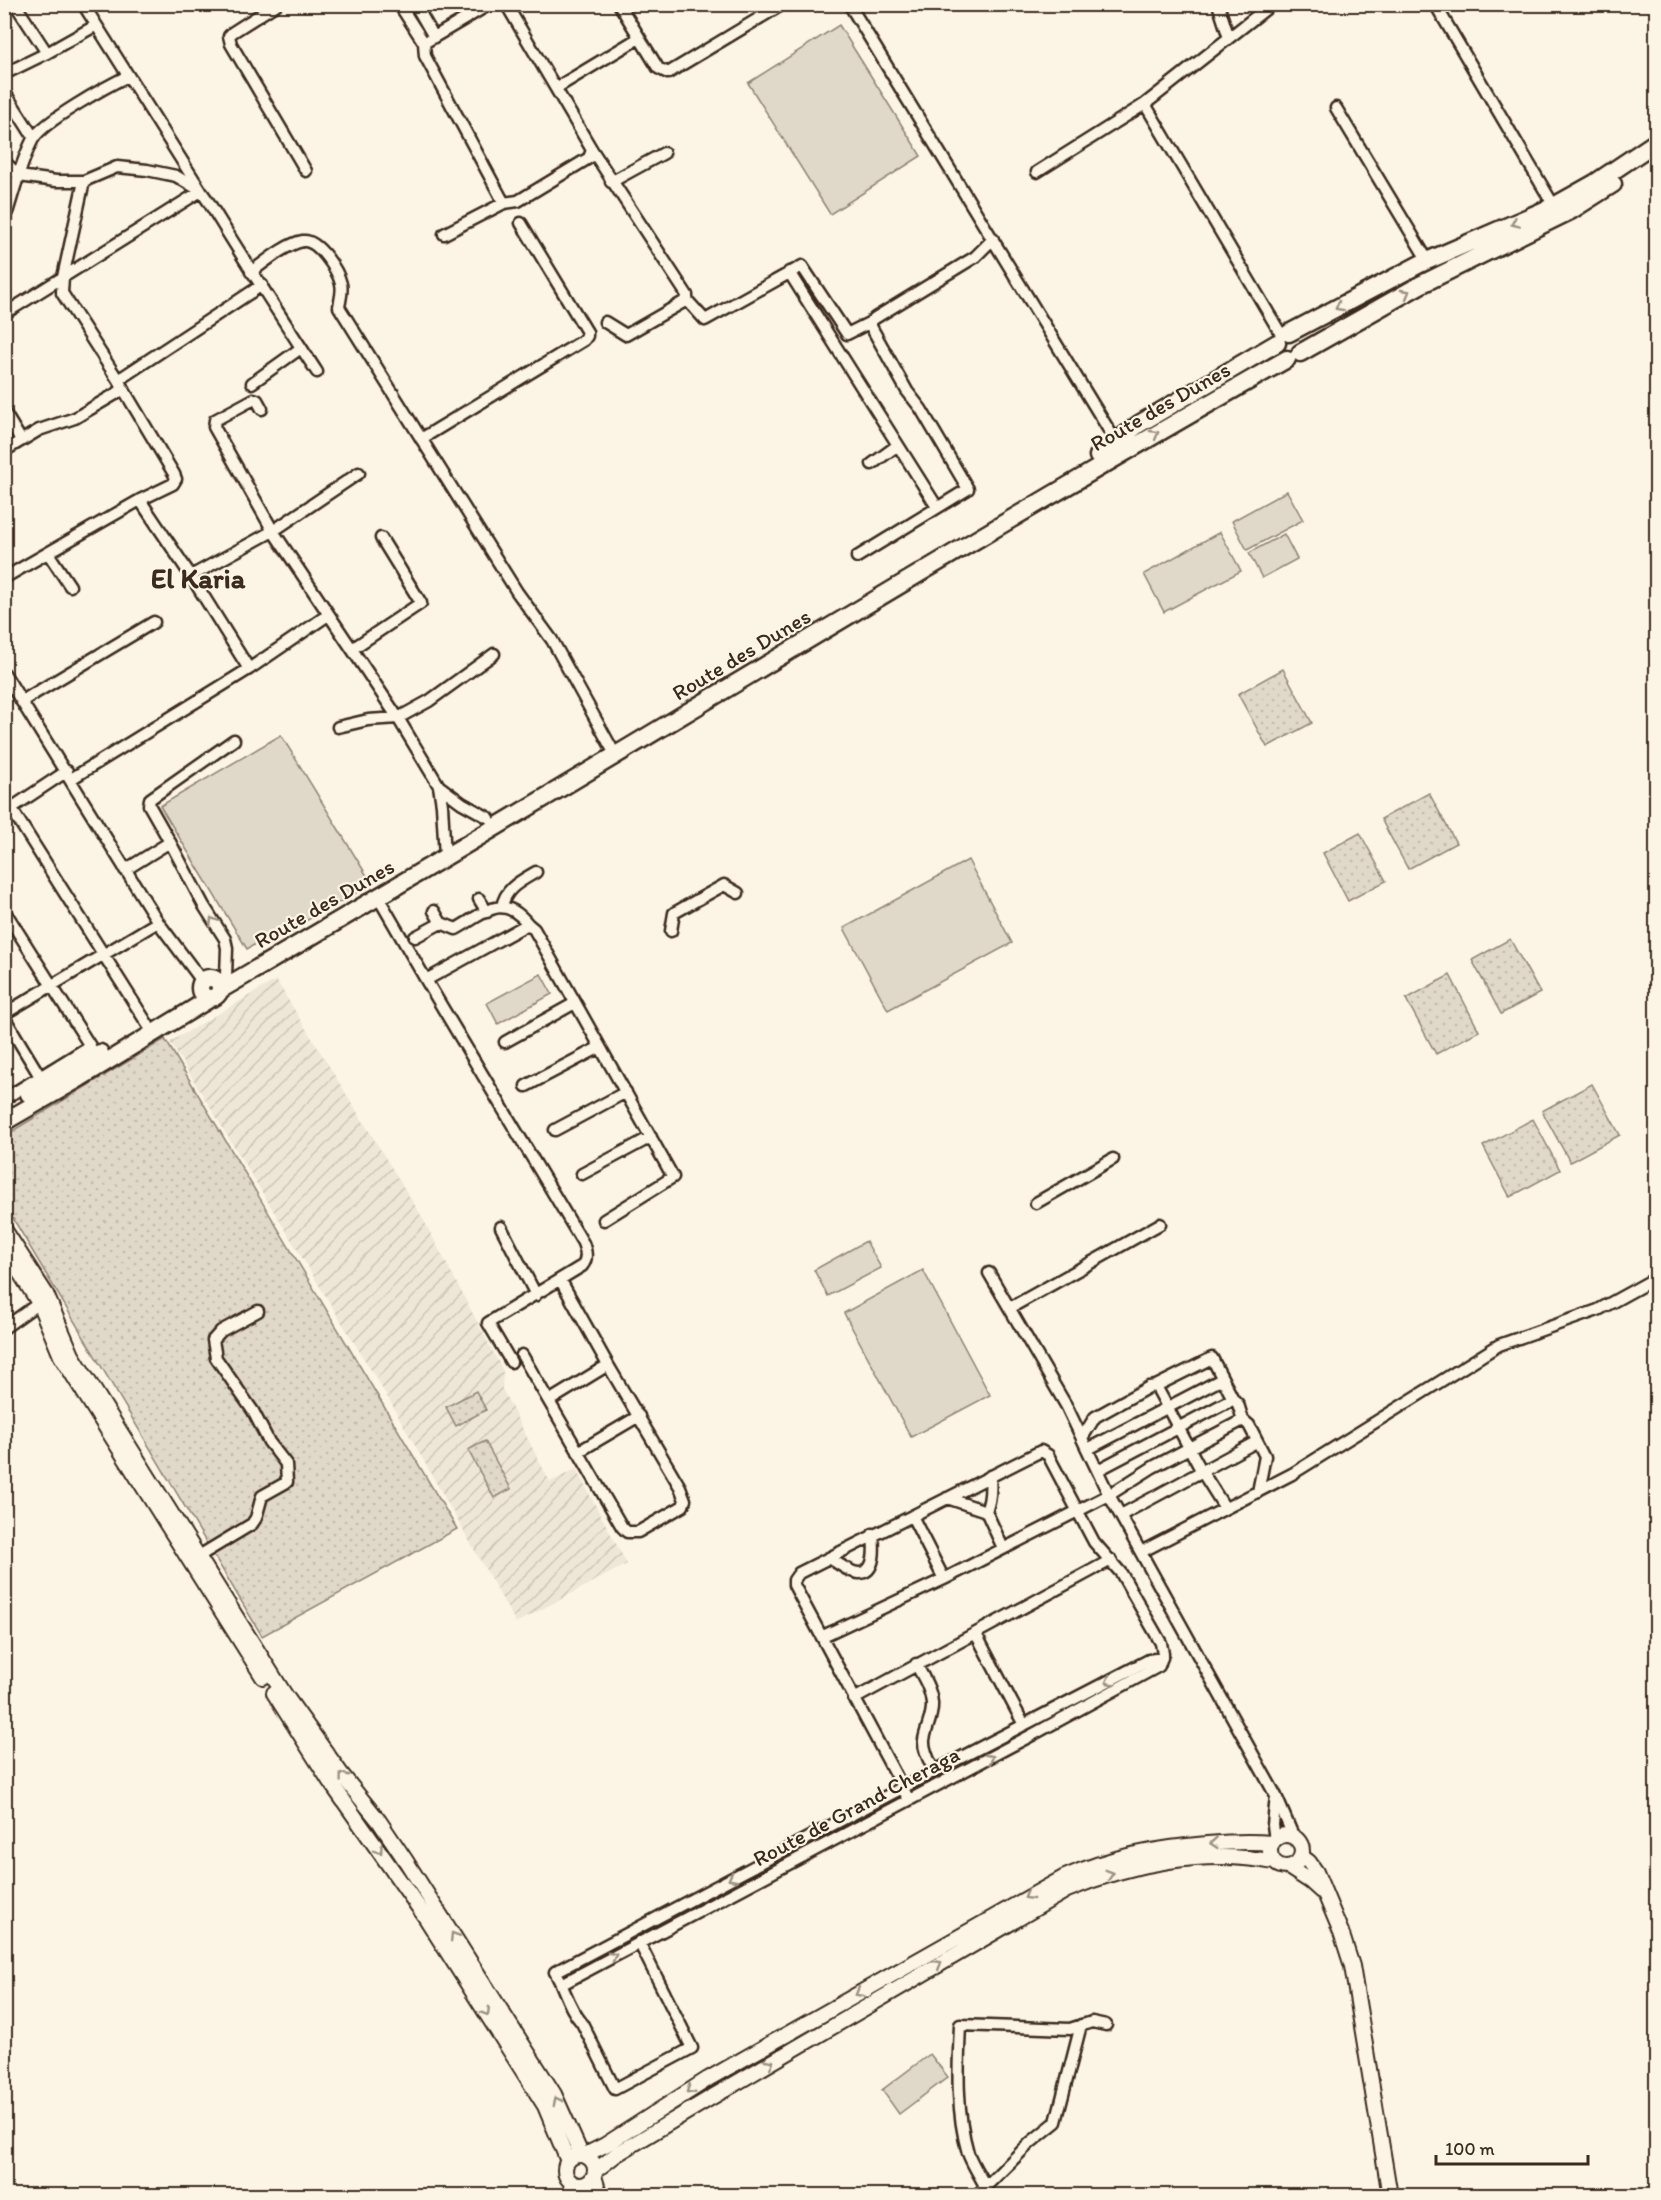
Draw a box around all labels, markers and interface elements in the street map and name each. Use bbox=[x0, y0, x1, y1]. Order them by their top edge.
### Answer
one-way arrow bbox=[1510, 216, 1521, 228]
one-way arrow bbox=[1400, 289, 1410, 300]
one-way arrow bbox=[1335, 300, 1345, 311]
street label: Route des Dunes bbox=[1086, 356, 1235, 457]
one-way arrow bbox=[1149, 430, 1159, 441]
district label: El Karia bbox=[151, 561, 246, 595]
street label: Route des Dunes bbox=[667, 602, 815, 706]
street label: Route des Dunes bbox=[250, 853, 399, 954]
one-way arrow bbox=[209, 917, 221, 927]
one-way arrow bbox=[1104, 1673, 1115, 1685]
street label: Route de Grand Cheraga bbox=[748, 1740, 964, 1872]
one-way arrow bbox=[984, 1753, 995, 1765]
one-way arrow bbox=[339, 1771, 350, 1782]
one-way arrow bbox=[1209, 1837, 1218, 1850]
one-way arrow bbox=[371, 1843, 382, 1854]
one-way arrow bbox=[1104, 1869, 1115, 1881]
one-way arrow bbox=[727, 1871, 738, 1882]
one-way arrow bbox=[1024, 1889, 1034, 1900]
one-way arrow bbox=[449, 1932, 461, 1942]
one-way arrow bbox=[607, 1952, 617, 1963]
one-way arrow bbox=[932, 1960, 942, 1971]
one-way arrow bbox=[855, 1986, 865, 1997]
one-way arrow bbox=[478, 2006, 489, 2017]
one-way arrow bbox=[764, 2059, 774, 2070]
one-way arrow bbox=[686, 2083, 696, 2095]
one-way arrow bbox=[553, 2097, 564, 2107]
scale bar bbox=[1436, 2128, 1588, 2166]
text: 100 m bbox=[1445, 2138, 1495, 2160]

